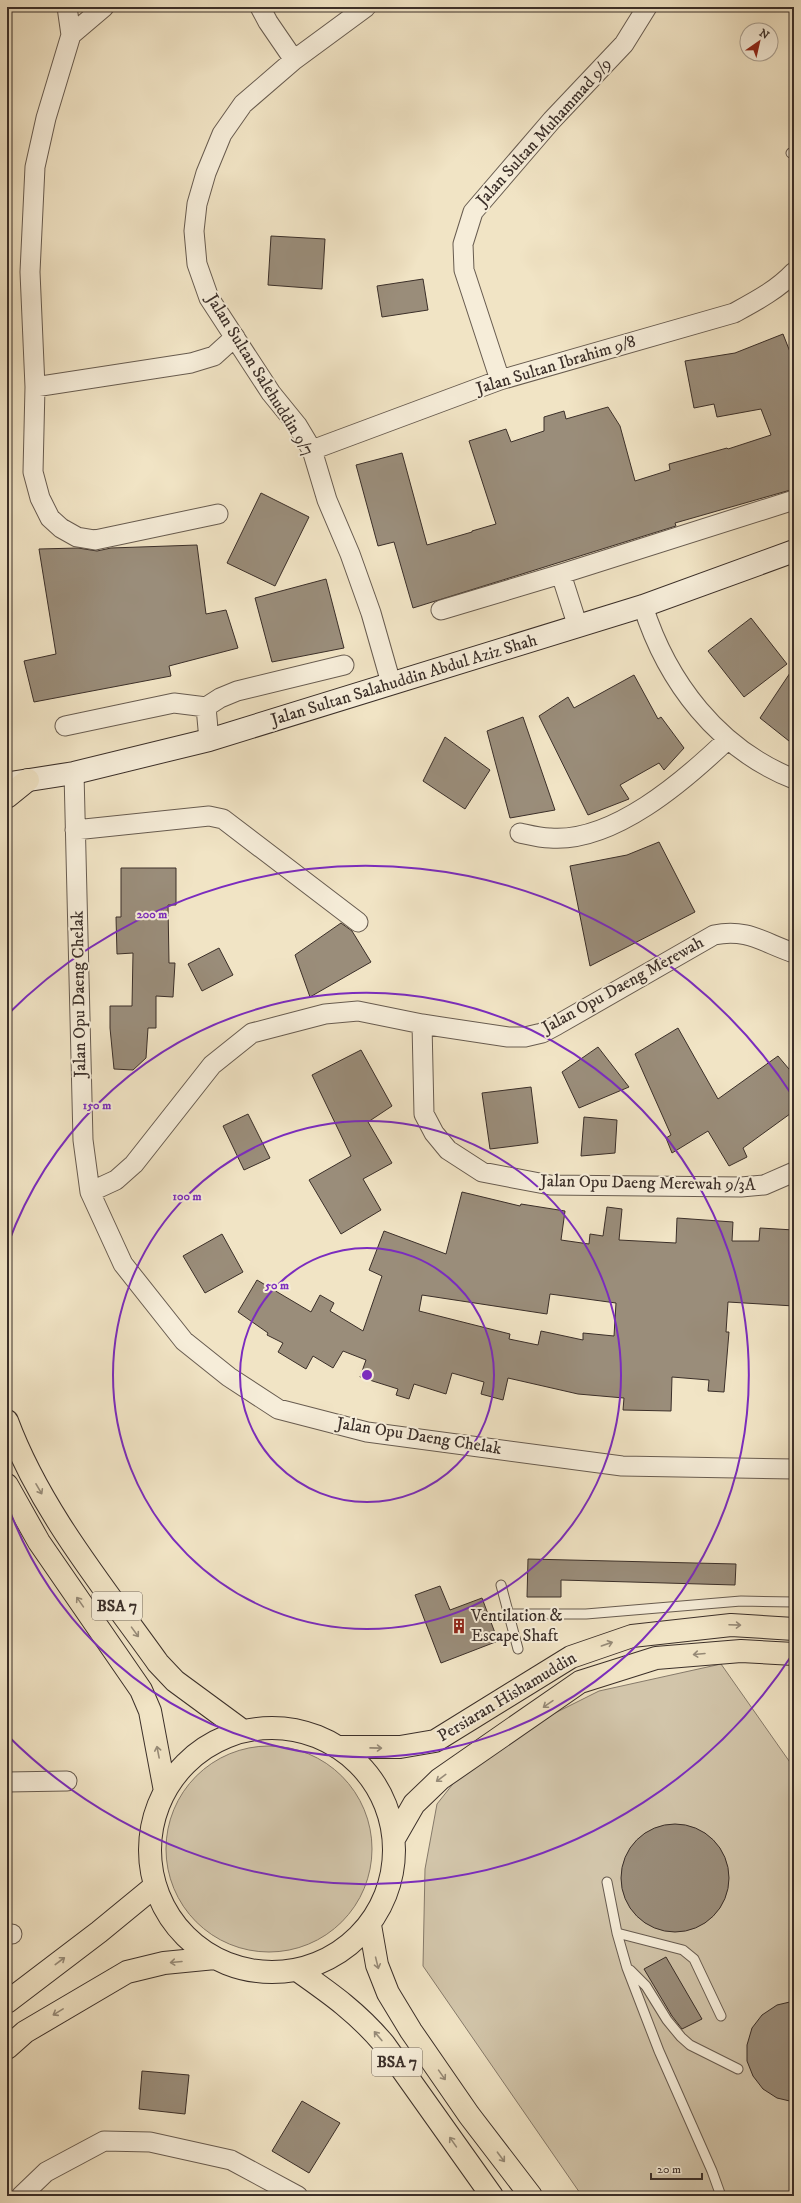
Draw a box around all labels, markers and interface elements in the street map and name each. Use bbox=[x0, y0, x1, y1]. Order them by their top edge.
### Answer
north arrow bbox=[739, 22, 779, 62]
text: N bbox=[756, 26, 772, 43]
street label: Jalan Sultan Muhammad 9/9 bbox=[470, 53, 616, 212]
street label: Jalan Sultan Salehuddin 9/7 bbox=[200, 288, 319, 460]
street label: Jalan Sultan Ibrahim 9/8 bbox=[472, 330, 638, 400]
street label: Jalan Sultan Salahuddin Abdul Aziz Shah bbox=[266, 629, 540, 732]
text: 200 m bbox=[137, 907, 167, 922]
street label: Jalan Opu Daeng Chelak bbox=[67, 910, 91, 1079]
street label: Jalan Opu Daeng Merewah bbox=[537, 931, 708, 1040]
text: 150 m bbox=[83, 1098, 111, 1113]
street label: Jalan Opu Daeng Merewah 9/3A bbox=[538, 1170, 756, 1196]
text: 100 m bbox=[173, 1189, 201, 1204]
text: 50 m bbox=[264, 1278, 289, 1293]
centre of rings bbox=[360, 1368, 374, 1382]
street label: Jalan Opu Daeng Chelak bbox=[333, 1412, 504, 1460]
one-way arrow bbox=[36, 1483, 44, 1495]
road number: BSA 7 bbox=[92, 1592, 142, 1620]
one-way arrow bbox=[76, 1597, 84, 1608]
place label: Ventilation & Escape Shaft bbox=[470, 1605, 563, 1647]
building icon: Ventilation & Escape Shaft bbox=[450, 1617, 468, 1635]
one-way arrow bbox=[728, 1622, 741, 1629]
one-way arrow bbox=[131, 1626, 140, 1637]
one-way arrow bbox=[601, 1640, 614, 1647]
street label: Persiaran Hishamuddin bbox=[434, 1647, 580, 1747]
one-way arrow bbox=[693, 1651, 706, 1658]
one-way arrow bbox=[543, 1700, 554, 1708]
one-way arrow bbox=[369, 1744, 382, 1752]
one-way arrow bbox=[153, 1746, 161, 1759]
one-way arrow bbox=[436, 1774, 447, 1783]
one-way arrow bbox=[374, 1956, 382, 1969]
one-way arrow bbox=[55, 1957, 66, 1966]
one-way arrow bbox=[170, 1958, 183, 1965]
one-way arrow bbox=[52, 2009, 64, 2017]
one-way arrow bbox=[373, 2031, 382, 2041]
road number: BSA 7 bbox=[372, 2048, 422, 2076]
one-way arrow bbox=[438, 2069, 446, 2080]
one-way arrow bbox=[449, 2137, 457, 2148]
one-way arrow bbox=[497, 2152, 505, 2163]
scale bar bbox=[651, 2155, 702, 2181]
text: 20 m bbox=[657, 2162, 681, 2177]

